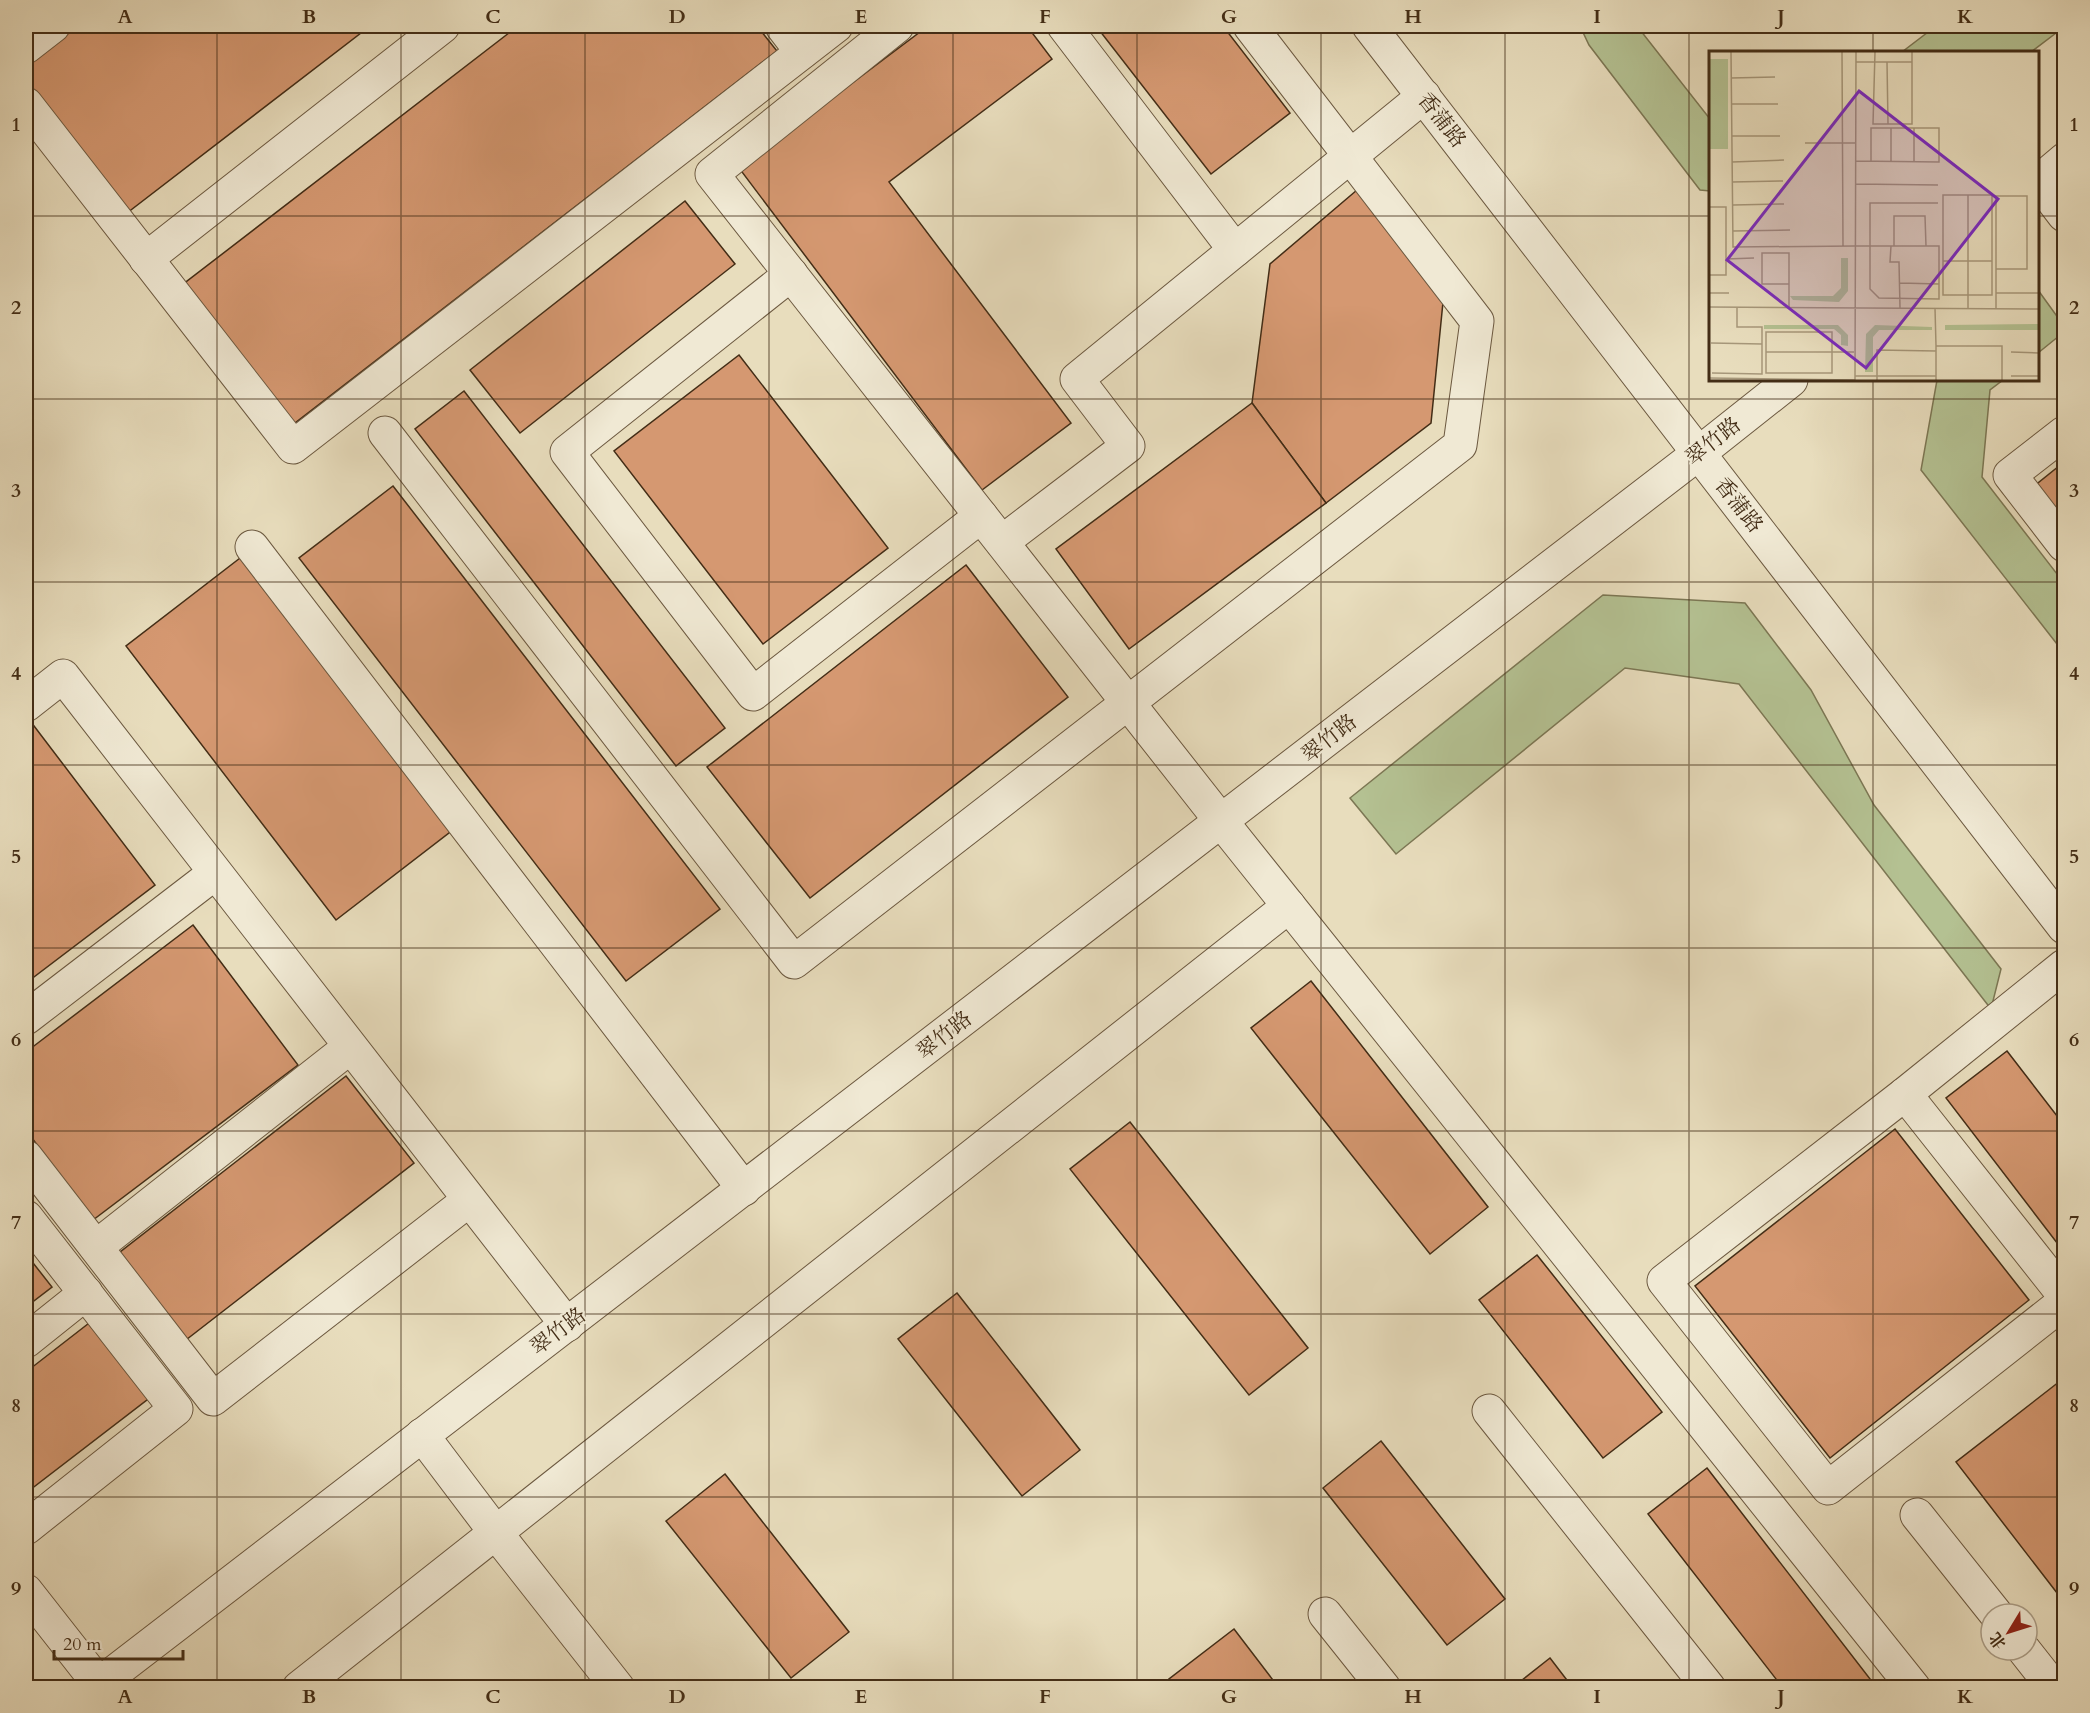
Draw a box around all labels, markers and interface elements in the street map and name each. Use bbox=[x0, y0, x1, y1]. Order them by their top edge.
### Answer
text: A bbox=[117, 3, 133, 30]
text: B bbox=[302, 3, 316, 30]
text: C bbox=[485, 3, 501, 30]
text: D bbox=[668, 3, 686, 30]
text: E bbox=[855, 3, 867, 30]
text: F bbox=[1039, 3, 1051, 30]
text: G bbox=[1221, 3, 1237, 30]
text: H bbox=[1404, 3, 1422, 30]
text: I bbox=[1593, 3, 1601, 30]
text: J bbox=[1774, 3, 1785, 30]
text: K bbox=[1957, 3, 1974, 30]
inset map bbox=[1709, 51, 2039, 381]
street label: 香蒲路 bbox=[1411, 87, 1472, 154]
text: 1 bbox=[11, 111, 21, 138]
text: 1 bbox=[2069, 111, 2079, 138]
text: 2 bbox=[11, 294, 21, 321]
text: 2 bbox=[2069, 294, 2079, 321]
street label: 翠竹路 bbox=[1680, 411, 1747, 472]
street label: 香蒲路 bbox=[1708, 472, 1769, 539]
text: 3 bbox=[11, 477, 21, 504]
text: 3 bbox=[2069, 477, 2079, 504]
text: 4 bbox=[11, 660, 21, 687]
text: 4 bbox=[2069, 660, 2079, 687]
street label: 翠竹路 bbox=[1296, 708, 1363, 769]
text: 5 bbox=[11, 843, 21, 870]
text: 5 bbox=[2069, 843, 2079, 870]
street label: 翠竹路 bbox=[911, 1005, 978, 1066]
text: 6 bbox=[11, 1026, 21, 1053]
text: 6 bbox=[2069, 1026, 2079, 1053]
text: 7 bbox=[11, 1209, 21, 1236]
text: 7 bbox=[2069, 1209, 2079, 1236]
street label: 翠竹路 bbox=[524, 1301, 592, 1362]
text: 8 bbox=[11, 1392, 21, 1419]
text: 8 bbox=[2069, 1392, 2079, 1419]
text: 9 bbox=[11, 1575, 21, 1602]
text: 9 bbox=[2069, 1575, 2079, 1602]
north arrow bbox=[1979, 1602, 2039, 1662]
scale bar bbox=[54, 1623, 183, 1661]
text: 北 bbox=[1984, 1628, 2012, 1654]
text: 20 m bbox=[63, 1632, 102, 1657]
text: A bbox=[117, 1683, 133, 1710]
text: B bbox=[302, 1683, 316, 1710]
text: C bbox=[485, 1683, 501, 1710]
text: D bbox=[668, 1683, 686, 1710]
text: E bbox=[855, 1683, 867, 1710]
text: F bbox=[1039, 1683, 1051, 1710]
text: G bbox=[1221, 1683, 1237, 1710]
text: H bbox=[1404, 1683, 1422, 1710]
text: I bbox=[1593, 1683, 1601, 1710]
text: J bbox=[1774, 1683, 1785, 1710]
text: K bbox=[1957, 1683, 1974, 1710]

